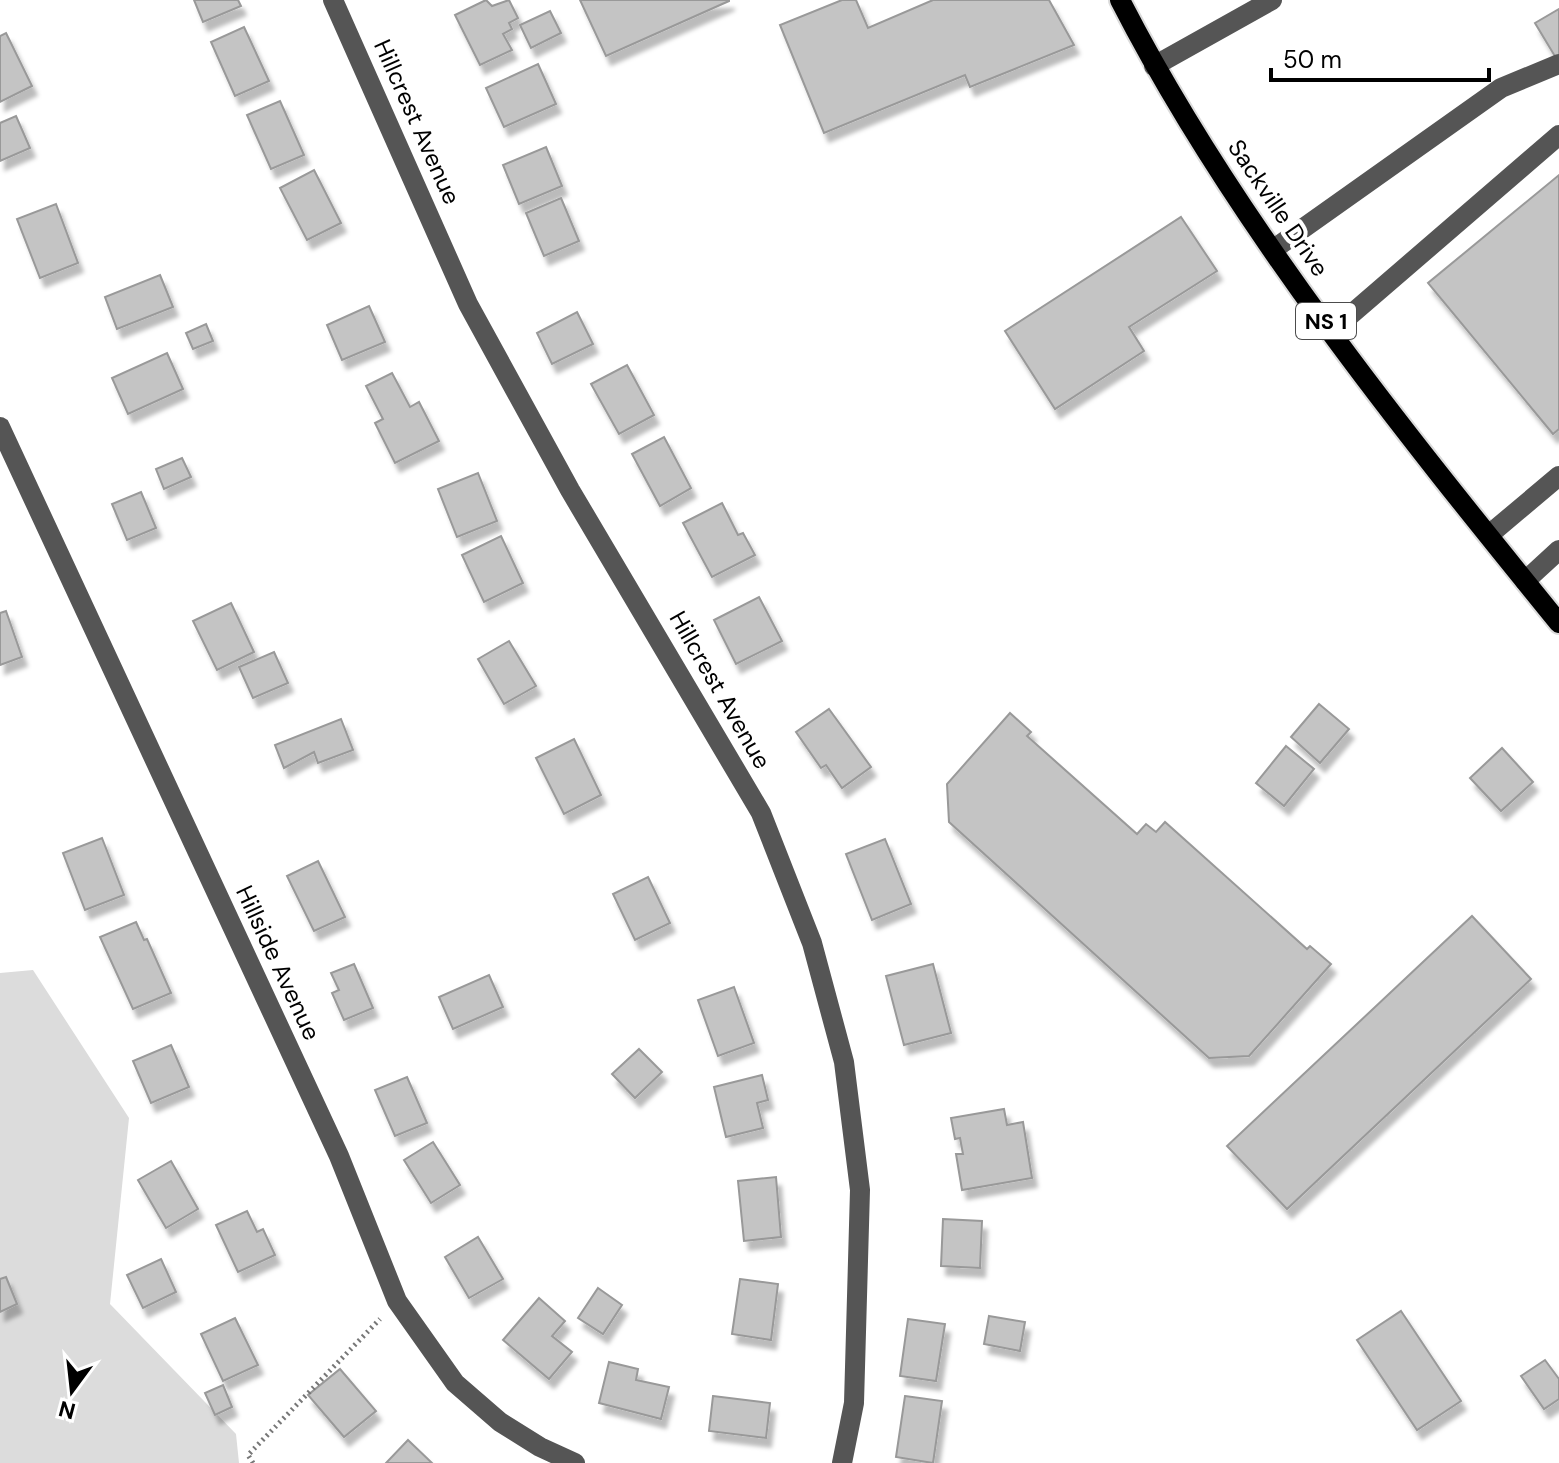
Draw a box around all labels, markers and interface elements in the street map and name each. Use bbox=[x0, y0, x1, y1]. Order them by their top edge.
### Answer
scale bar bbox=[1271, 32, 1489, 82]
street label: Hillcrest Avenue bbox=[367, 34, 468, 209]
text: 50 m bbox=[1283, 44, 1342, 75]
street label: Sackville Drive bbox=[1221, 133, 1336, 282]
road number: NS 1 bbox=[1296, 303, 1356, 339]
street label: Hillcrest Avenue bbox=[663, 605, 778, 774]
street label: Hillside Avenue bbox=[229, 880, 328, 1045]
north arrow bbox=[32, 1351, 112, 1431]
text: N bbox=[55, 1394, 78, 1426]

